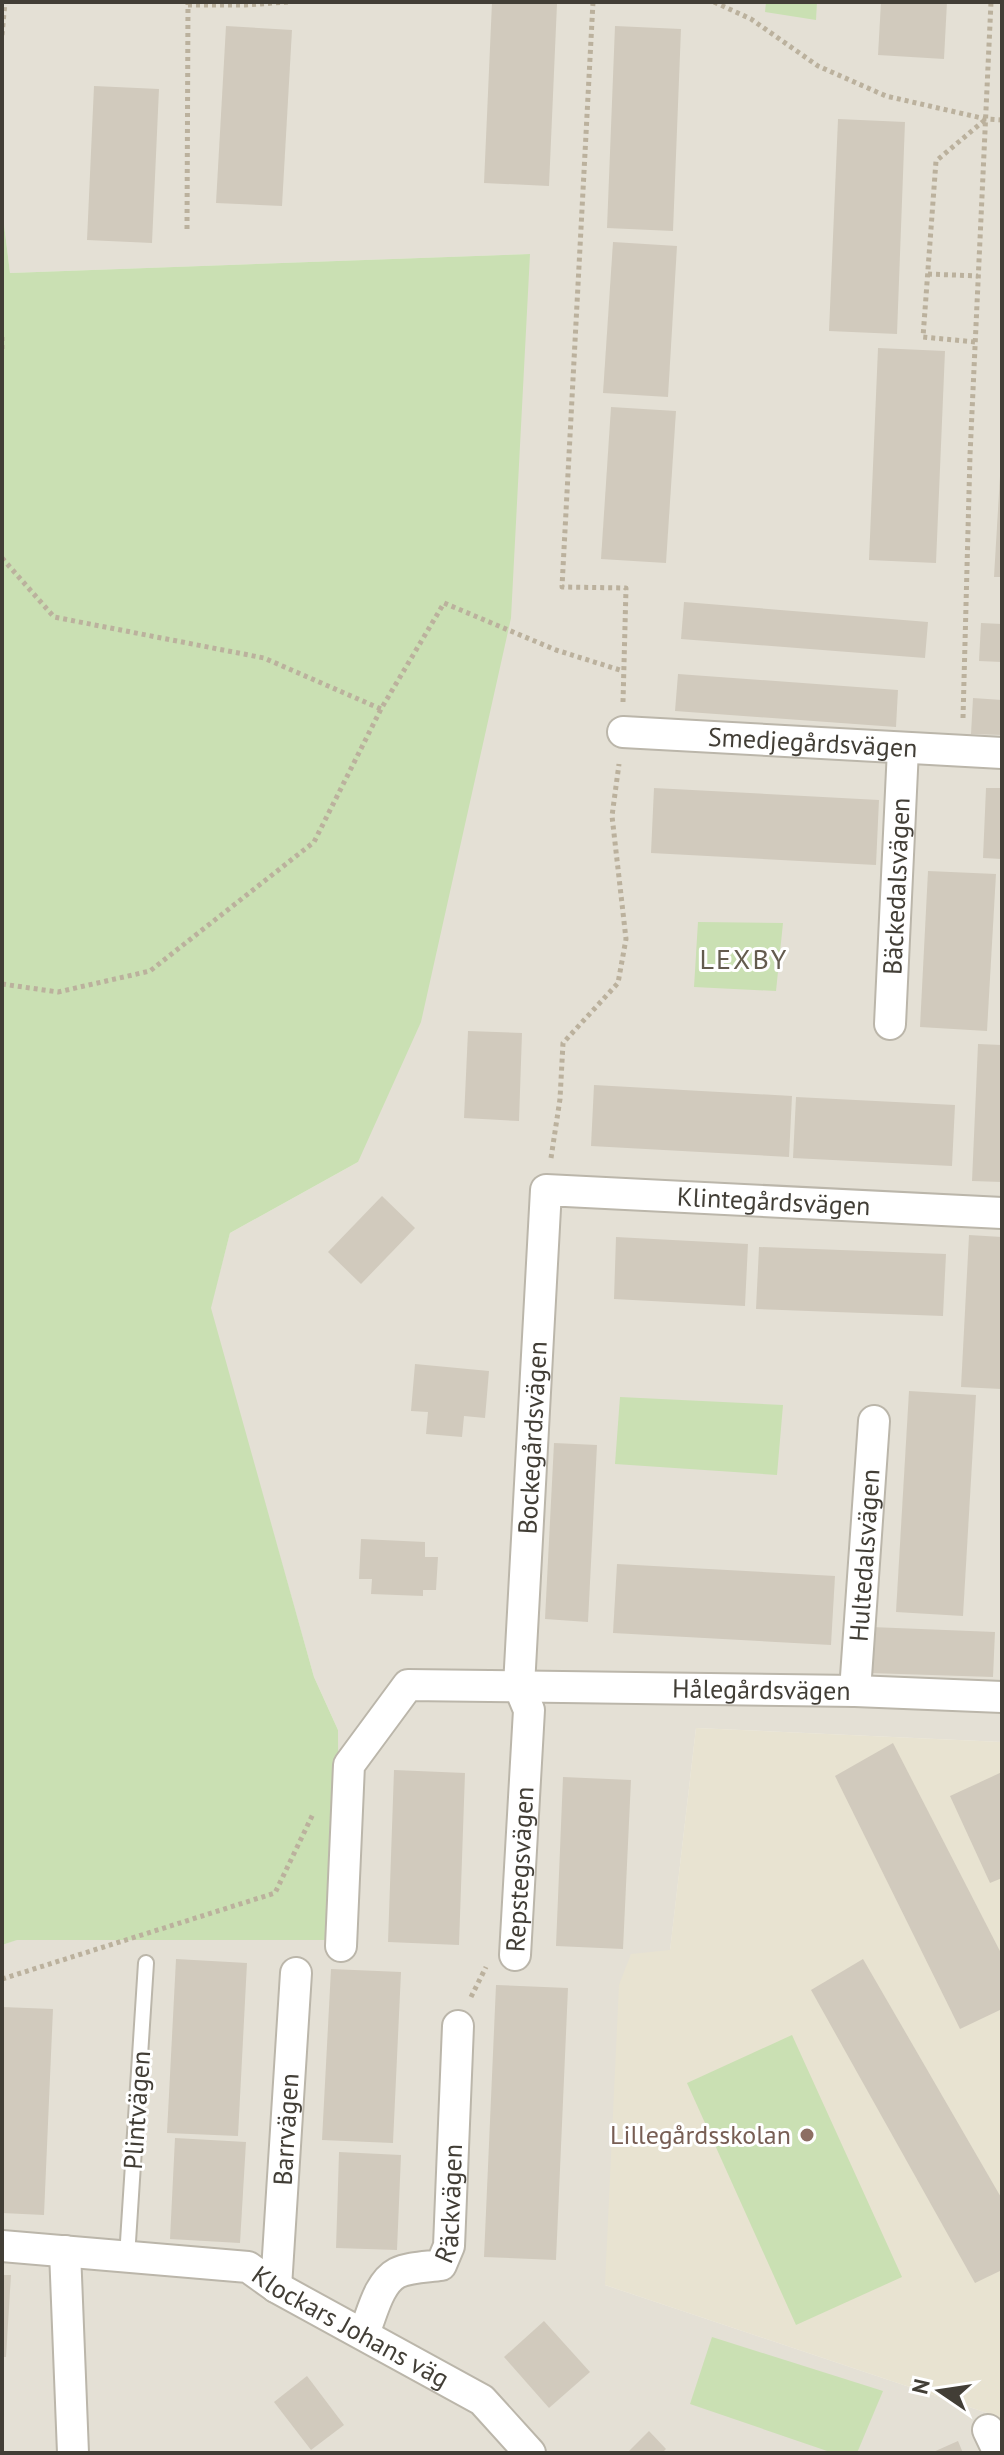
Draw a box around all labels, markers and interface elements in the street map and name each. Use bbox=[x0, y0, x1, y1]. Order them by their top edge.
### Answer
street label: Smedjegårdsvägen bbox=[707, 720, 918, 764]
street label: Bäckedalsvägen bbox=[875, 797, 917, 976]
district label: LEXBY bbox=[700, 940, 788, 977]
street label: Klintegårdsvägen bbox=[676, 1180, 871, 1222]
street label: Bockegårdsvägen bbox=[510, 1340, 554, 1535]
street label: Hultedalsvägen bbox=[842, 1468, 887, 1643]
street label: Hålegårdsvägen bbox=[672, 1672, 851, 1707]
street label: Repstegsvägen bbox=[498, 1785, 541, 1953]
street label: Plintvägen bbox=[116, 2049, 157, 2170]
street label: Barrvägen bbox=[265, 2072, 306, 2187]
place label: Lillegårdsskolan bbox=[610, 2118, 791, 2151]
marker: Lillegårdsskolan bbox=[798, 2126, 816, 2144]
street label: Räckvägen bbox=[427, 2143, 469, 2268]
street label: Klockars Johans väg bbox=[246, 2258, 455, 2395]
north arrow bbox=[900, 2351, 980, 2431]
text: N bbox=[905, 2376, 936, 2397]

